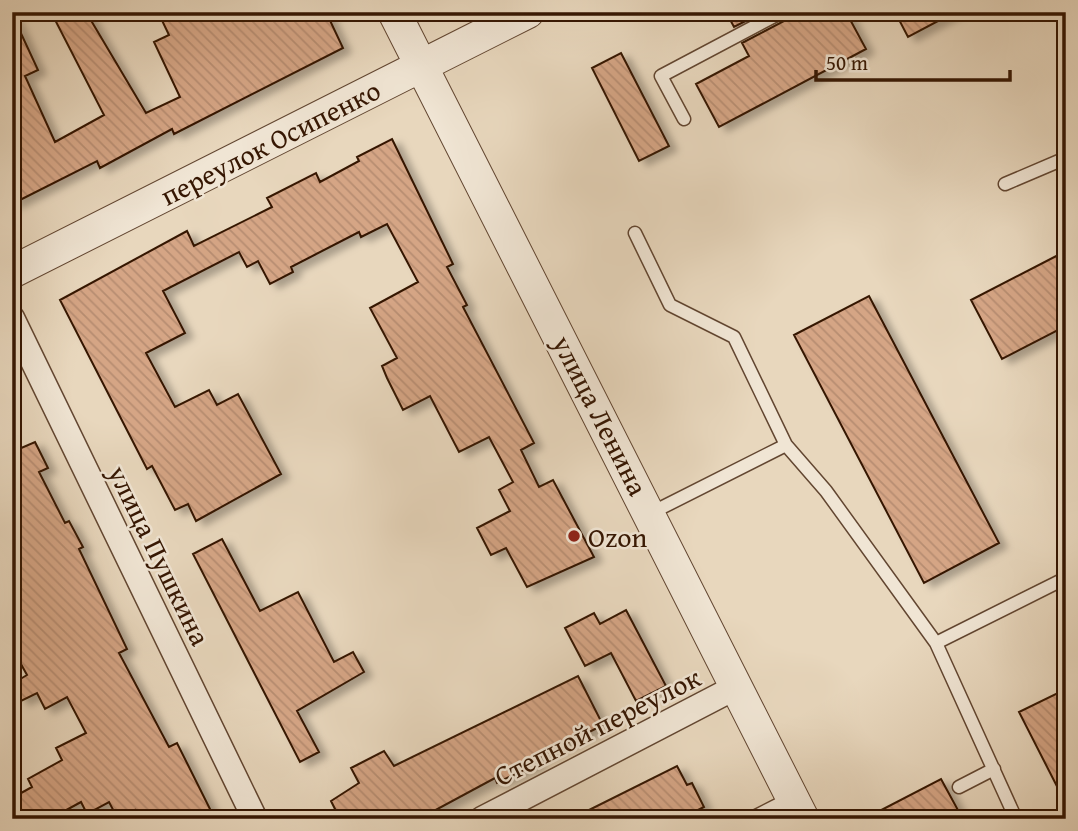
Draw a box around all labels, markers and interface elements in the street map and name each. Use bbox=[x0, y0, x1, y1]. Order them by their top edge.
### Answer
scale bar bbox=[816, 38, 1010, 82]
text: 50 m bbox=[826, 47, 868, 78]
street label: переулок Осипенко bbox=[153, 69, 387, 215]
street label: улица Ленина bbox=[543, 327, 659, 503]
street label: улица Пушкина bbox=[98, 457, 222, 653]
place label: Ozon bbox=[588, 516, 648, 557]
marker: Ozon bbox=[566, 528, 582, 544]
street label: Степной переулок bbox=[487, 656, 708, 796]

